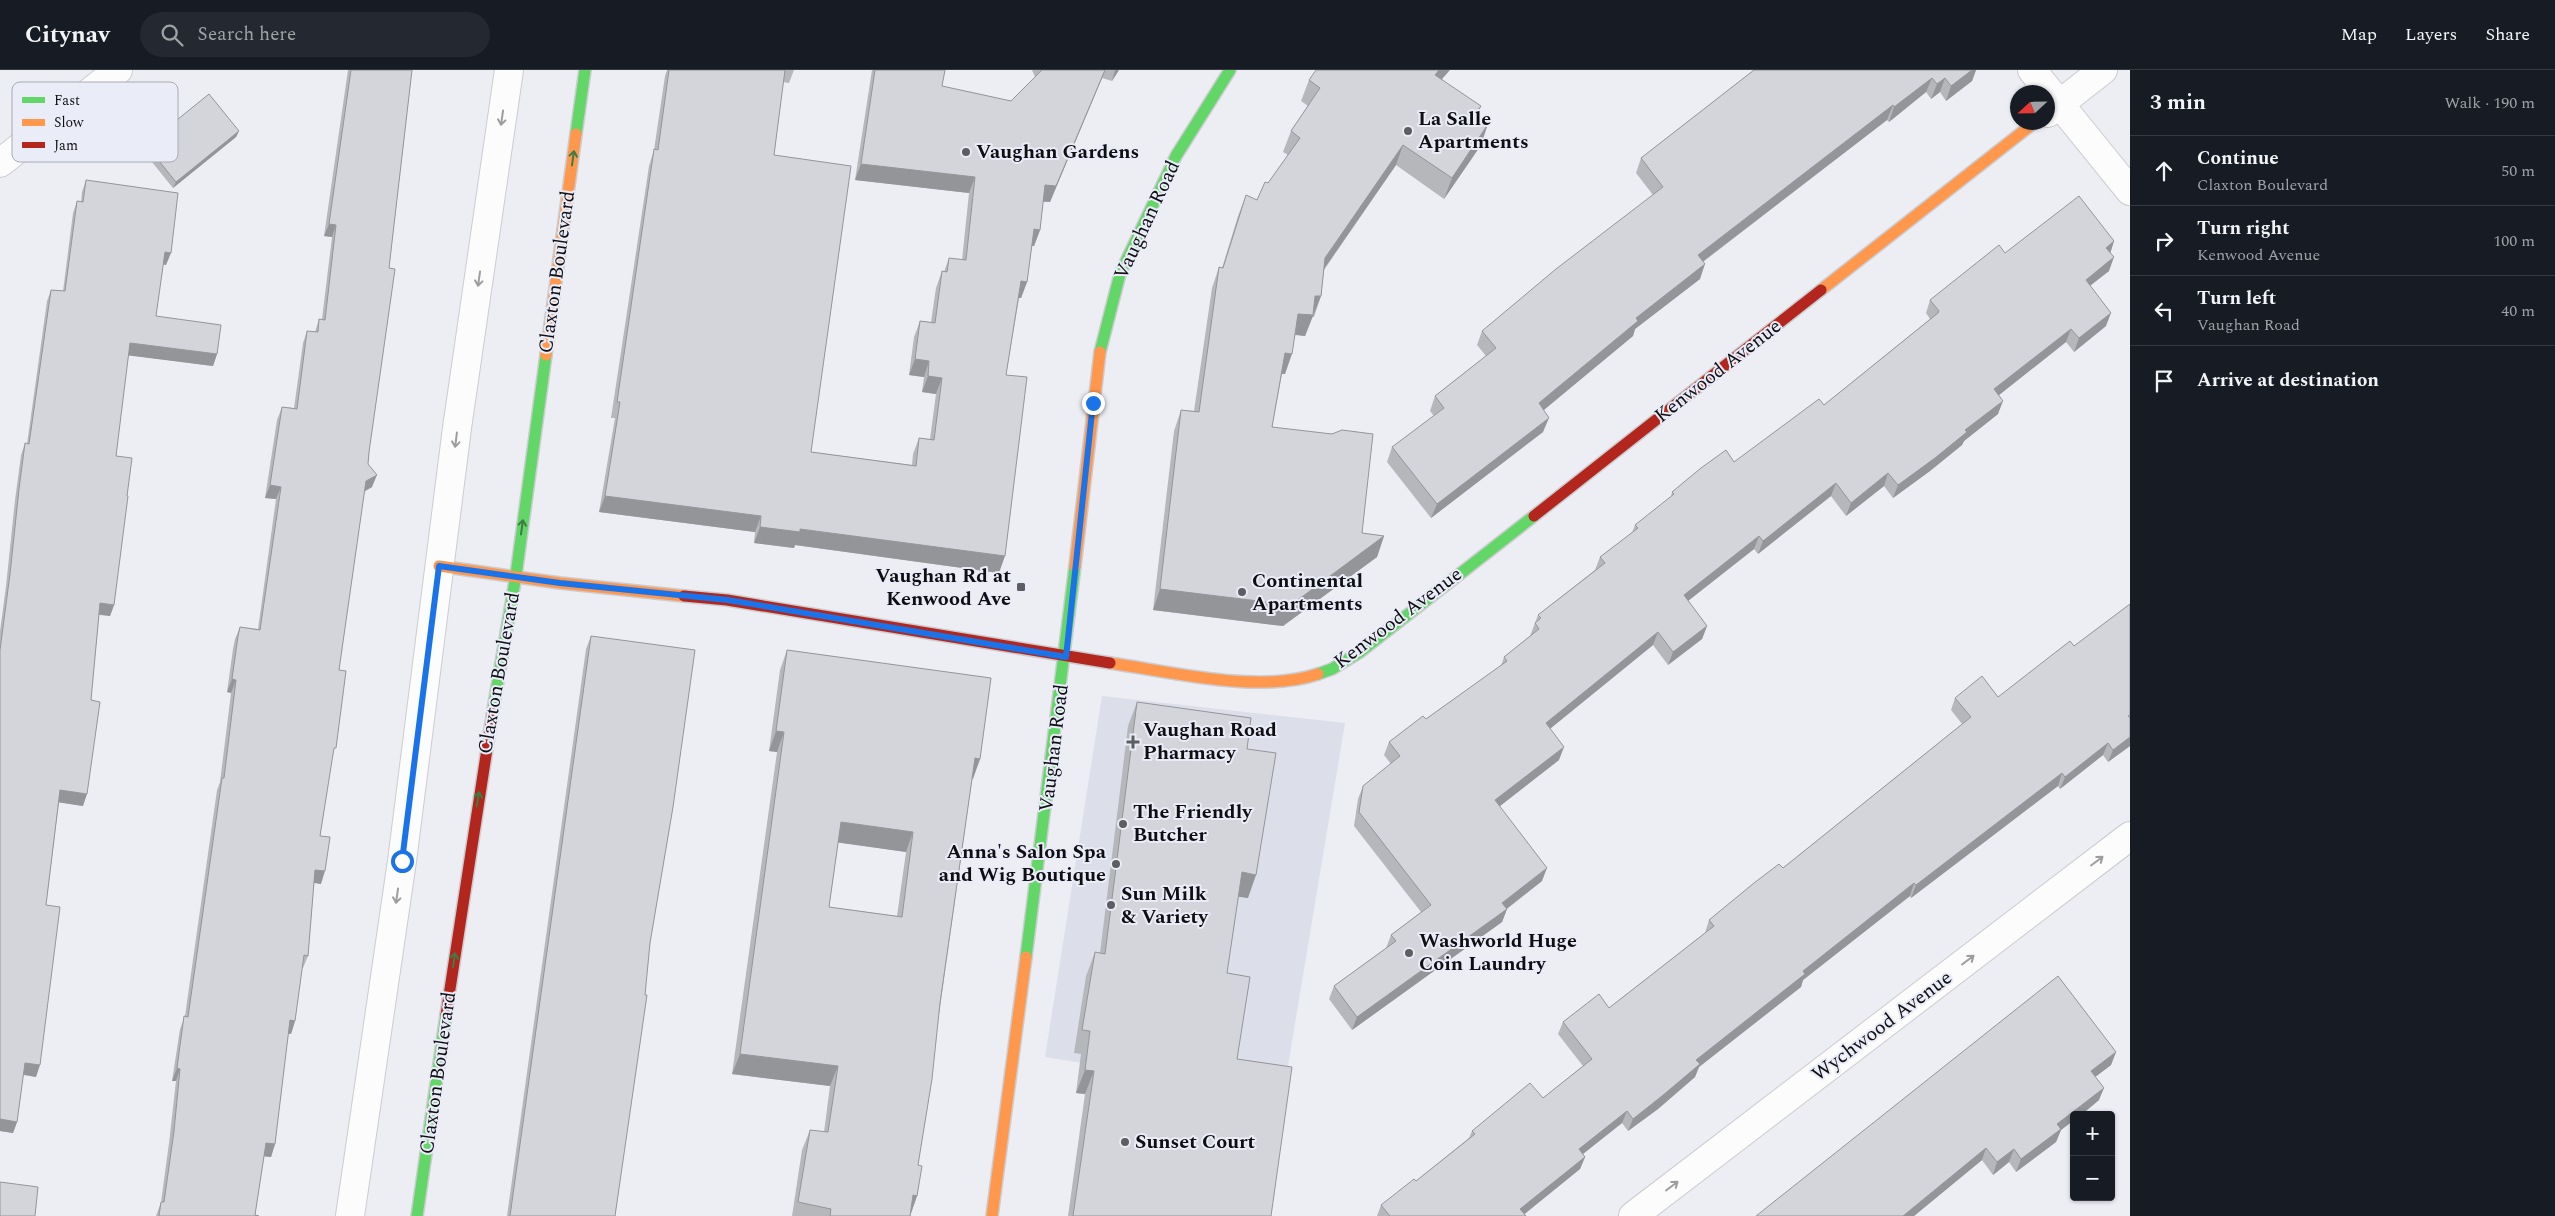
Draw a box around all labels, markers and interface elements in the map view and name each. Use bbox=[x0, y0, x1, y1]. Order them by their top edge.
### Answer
search box bbox=[140, 12, 490, 57]
text: Citynav bbox=[25, 17, 110, 53]
text: Search here bbox=[198, 20, 296, 49]
icon: search bbox=[158, 21, 186, 49]
text: Map bbox=[2341, 21, 2377, 48]
text: Layers bbox=[2405, 21, 2457, 48]
text: Share bbox=[2485, 21, 2530, 48]
legend bbox=[12, 82, 178, 162]
north arrow bbox=[2010, 85, 2055, 130]
text: 3 min bbox=[2150, 87, 2206, 119]
text: Fast bbox=[54, 90, 80, 111]
text: Walk · 190 m bbox=[2444, 91, 2535, 115]
place label: La Salle Apartments bbox=[1418, 104, 1529, 157]
one-way arrow bbox=[497, 110, 507, 126]
text: Slow bbox=[54, 112, 84, 133]
marker: La Salle Apartments bbox=[1402, 125, 1414, 137]
text: Jam bbox=[54, 135, 78, 156]
place label: Vaughan Gardens bbox=[976, 137, 1139, 167]
text: Continue bbox=[2197, 144, 2279, 173]
marker: Vaughan Gardens bbox=[960, 146, 972, 158]
one-way arrow bbox=[568, 150, 578, 166]
street label: Vaughan Road bbox=[1106, 155, 1188, 285]
icon: ahead bbox=[2150, 157, 2178, 185]
text: 50 m bbox=[2501, 159, 2535, 183]
text: Claxton Boulevard bbox=[2197, 173, 2328, 197]
street label: Claxton Boulevard bbox=[531, 189, 583, 355]
text: Turn right bbox=[2197, 214, 2290, 243]
icon: right bbox=[2150, 227, 2178, 255]
text: 100 m bbox=[2493, 229, 2535, 253]
text: Kenwood Avenue bbox=[2197, 243, 2320, 267]
one-way arrow bbox=[473, 271, 483, 287]
text: Turn left bbox=[2197, 284, 2276, 313]
icon: left bbox=[2150, 297, 2178, 325]
text: 40 m bbox=[2501, 299, 2535, 323]
street label: Kenwood Avenue bbox=[1648, 312, 1788, 430]
text: Vaughan Road bbox=[2197, 313, 2300, 337]
text: Arrive at destination bbox=[2197, 366, 2379, 395]
icon: arrive bbox=[2150, 367, 2178, 395]
route end bbox=[1082, 392, 1105, 415]
one-way arrow bbox=[450, 432, 460, 448]
one-way arrow bbox=[518, 519, 528, 535]
street label: Kenwood Avenue bbox=[1327, 560, 1469, 676]
place label: Vaughan Rd at Kenwood Ave bbox=[875, 561, 1011, 614]
place label: Continental Apartments bbox=[1252, 566, 1363, 619]
marker: Vaughan Rd at Kenwood Ave bbox=[1015, 581, 1027, 593]
marker: Continental Apartments bbox=[1236, 586, 1248, 598]
street label: Claxton Boulevard bbox=[470, 590, 528, 756]
street label: Vaughan Road bbox=[1031, 682, 1077, 814]
place label: Vaughan Road Pharmacy bbox=[1143, 715, 1277, 768]
marker: Vaughan Road Pharmacy bbox=[1127, 736, 1139, 748]
one-way arrow bbox=[473, 792, 483, 808]
place label: The Friendly Butcher bbox=[1133, 797, 1253, 850]
marker: The Friendly Butcher bbox=[1117, 818, 1129, 830]
place label: Anna's Salon Spa and Wig Boutique bbox=[939, 837, 1107, 890]
route start bbox=[391, 850, 414, 873]
one-way arrow bbox=[2090, 856, 2103, 867]
marker: Anna's Salon Spa and Wig Boutique bbox=[1110, 858, 1122, 870]
place label: Sun Milk & Variety bbox=[1121, 879, 1209, 932]
one-way arrow bbox=[392, 888, 402, 904]
marker: Sun Milk & Variety bbox=[1105, 899, 1117, 911]
place label: Washworld Huge Coin Laundry bbox=[1419, 926, 1577, 979]
marker: Washworld Huge Coin Laundry bbox=[1403, 947, 1415, 959]
one-way arrow bbox=[449, 952, 459, 968]
one-way arrow bbox=[1961, 955, 1975, 965]
street label: Wychwood Avenue bbox=[1805, 963, 1959, 1089]
street label: Claxton Boulevard bbox=[412, 990, 464, 1156]
map controls bbox=[2070, 1111, 2115, 1201]
button: + bbox=[2070, 1111, 2115, 1156]
place label: Sunset Court bbox=[1135, 1127, 1255, 1157]
marker: Sunset Court bbox=[1119, 1136, 1131, 1148]
button: − bbox=[2070, 1156, 2115, 1201]
one-way arrow bbox=[1665, 1181, 1678, 1192]

